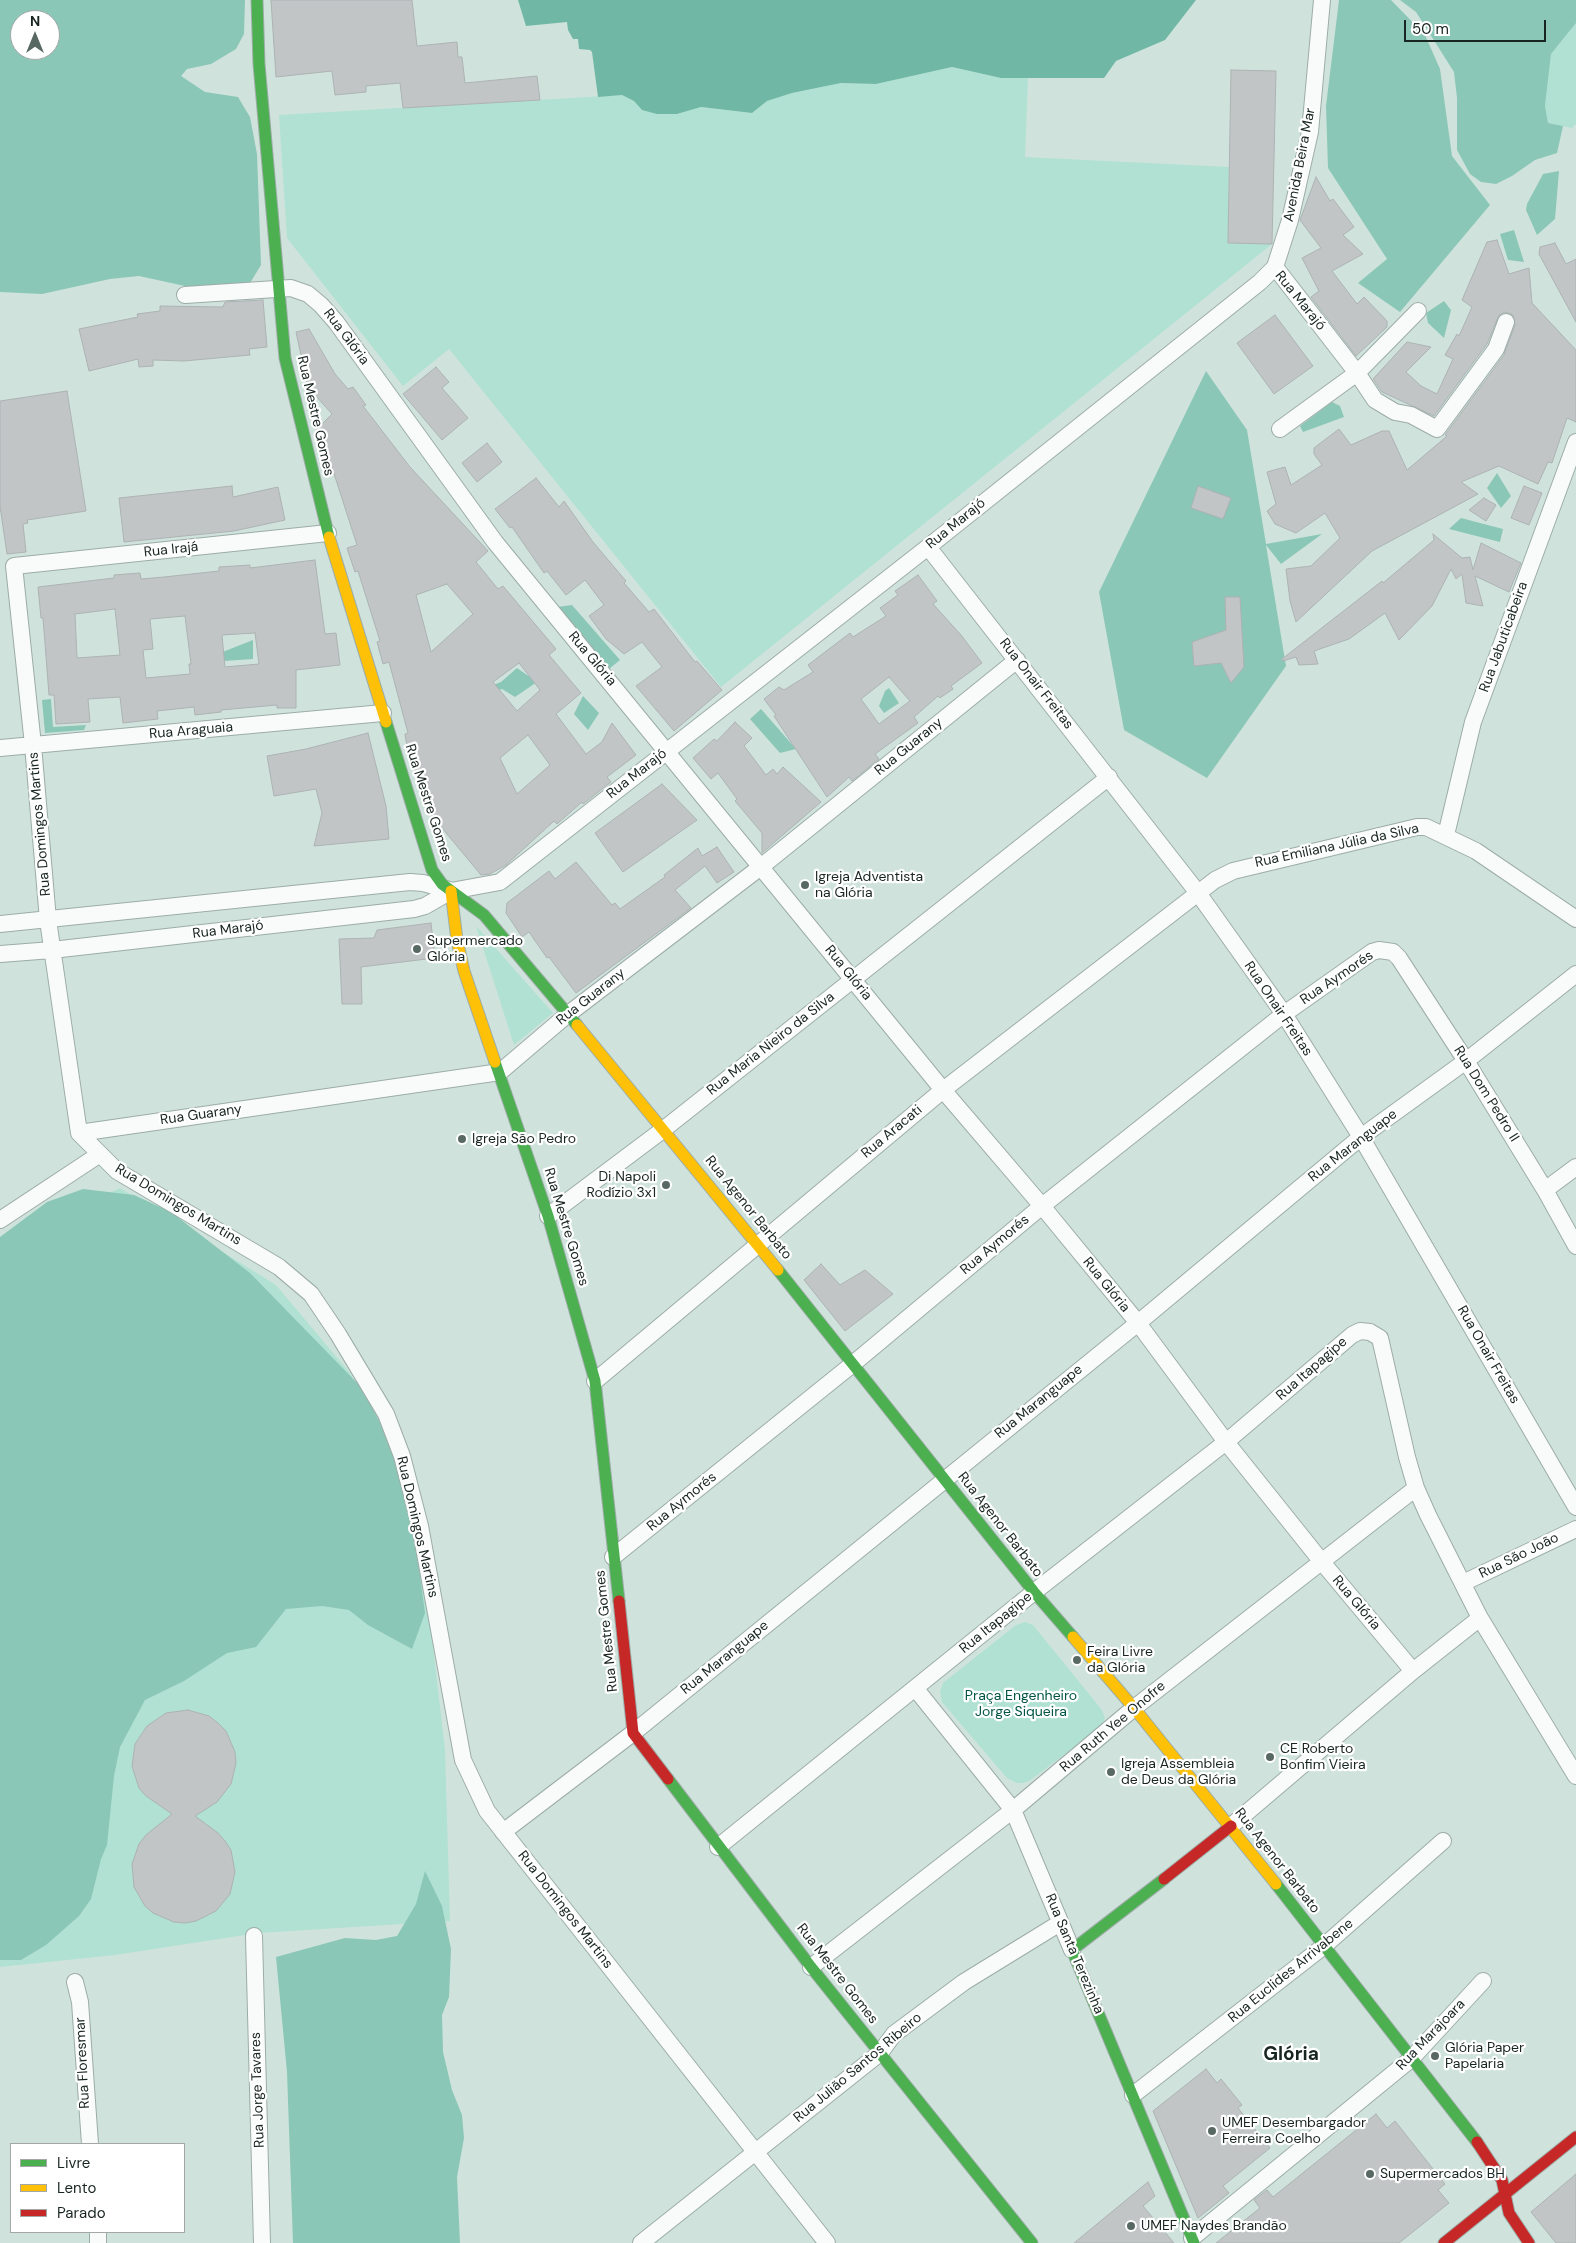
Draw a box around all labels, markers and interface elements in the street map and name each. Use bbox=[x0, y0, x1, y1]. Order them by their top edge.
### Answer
north arrow bbox=[10, 10, 60, 60]
scale bar bbox=[1406, 10, 1548, 42]
text: N bbox=[30, 12, 40, 30]
text: 50 m bbox=[1412, 19, 1449, 39]
street label: Avenida Beira Mar bbox=[1281, 107, 1319, 223]
street label: Rua Marajó bbox=[1271, 268, 1329, 334]
street label: Rua Glória bbox=[319, 306, 373, 368]
street label: Rua Mestre Gomes bbox=[293, 354, 337, 478]
street label: Rua Marajó bbox=[923, 495, 989, 553]
street label: Rua Irajá bbox=[143, 539, 199, 561]
street label: Rua Jabuticabeira bbox=[1476, 579, 1532, 695]
street label: Rua Glória bbox=[564, 628, 620, 690]
street label: Rua Onair Freitas bbox=[995, 635, 1077, 733]
street label: Rua Guarany bbox=[872, 715, 946, 779]
street label: Rua Araguaia bbox=[148, 719, 234, 743]
street label: Rua Mestre Gomes bbox=[401, 742, 455, 864]
street label: Rua Marajó bbox=[604, 745, 670, 803]
street label: Rua Domingos Martins bbox=[25, 751, 55, 897]
street label: Rua Emiliana Júlia da Silva bbox=[1254, 820, 1420, 872]
place label: Igreja Adventista na Glória bbox=[815, 869, 923, 902]
marker: Igreja Adventista na Glória bbox=[799, 879, 811, 891]
street label: Rua Marajó bbox=[191, 917, 265, 943]
place label: Supermercado Glória bbox=[427, 933, 523, 966]
street label: Rua Glória bbox=[821, 942, 875, 1004]
marker: Supermercado Glória bbox=[411, 943, 423, 955]
street label: Rua Aymorés bbox=[1297, 947, 1377, 1009]
street label: Rua Onair Freitas bbox=[1240, 959, 1316, 1059]
street label: Rua Guarany bbox=[553, 965, 629, 1029]
street label: Rua Maria Nieiro da Silva bbox=[704, 989, 838, 1099]
street label: Rua Dom Pedro II bbox=[1450, 1043, 1522, 1145]
street label: Rua Guarany bbox=[159, 1101, 243, 1129]
street label: Rua Aracati bbox=[858, 1102, 926, 1162]
street label: Rua Maranguape bbox=[1305, 1106, 1401, 1186]
place label: Igreja São Pedro bbox=[472, 1131, 576, 1147]
marker: Igreja São Pedro bbox=[456, 1133, 468, 1145]
street label: Rua Agenor Barbato bbox=[701, 1153, 795, 1263]
street label: Rua Domingos Martins bbox=[112, 1161, 244, 1249]
street label: Rua Mestre Gomes bbox=[540, 1166, 592, 1288]
place label: Di Napoli Rodízio 3x1 bbox=[587, 1169, 656, 1202]
marker: Di Napoli Rodízio 3x1 bbox=[660, 1179, 672, 1191]
street label: Rua Aymorés bbox=[957, 1211, 1033, 1279]
street label: Rua Glória bbox=[1079, 1254, 1133, 1316]
street label: Rua Onair Freitas bbox=[1453, 1303, 1523, 1407]
street label: Rua Itapagipe bbox=[1273, 1334, 1351, 1404]
street label: Rua Maranguape bbox=[992, 1361, 1086, 1443]
street label: Rua Domingos Martins bbox=[393, 1455, 441, 1599]
street label: Rua Aymorés bbox=[644, 1469, 720, 1535]
street label: Rua Agenor Barbato bbox=[954, 1469, 1046, 1581]
street label: Rua São João bbox=[1476, 1529, 1562, 1583]
street label: Rua Mestre Gomes bbox=[592, 1569, 622, 1693]
street label: Rua Glória bbox=[1328, 1572, 1384, 1634]
street label: Rua Itapagipe bbox=[956, 1589, 1036, 1657]
street label: Rua Maranguape bbox=[678, 1617, 772, 1699]
place label: Feira Livre da Glória bbox=[1087, 1644, 1153, 1676]
marker: Feira Livre da Glória bbox=[1071, 1654, 1083, 1666]
street label: Rua Ruth Yee Onofre bbox=[1057, 1678, 1169, 1776]
park label: Praça Engenheiro Jorge Siqueira bbox=[965, 1688, 1077, 1720]
place label: CE Roberto Bonfim Vieira bbox=[1280, 1741, 1366, 1774]
marker: CE Roberto Bonfim Vieira bbox=[1264, 1751, 1276, 1763]
place label: Igreja Assembleia de Deus da Glória bbox=[1121, 1756, 1236, 1788]
marker: Igreja Assembleia de Deus da Glória bbox=[1105, 1766, 1117, 1778]
street label: Rua Agenor Barbato bbox=[1231, 1805, 1323, 1917]
street label: Rua Domingos Martins bbox=[514, 1848, 616, 1972]
street label: Rua Santa Terezinha bbox=[1041, 1891, 1107, 2017]
street label: Rua Euclides Arrivabene bbox=[1225, 1915, 1357, 2027]
street label: Rua Mestre Gomes bbox=[793, 1921, 881, 2027]
street label: Rua Marajoara bbox=[1393, 1996, 1469, 2074]
street label: Rua Julião Santos Ribeiro bbox=[791, 2010, 925, 2126]
street label: Rua Floresmar bbox=[72, 2017, 94, 2109]
street label: Rua Jorge Tavares bbox=[248, 2032, 268, 2148]
place label: Glória Paper Papelaria bbox=[1445, 2040, 1524, 2072]
district label: Glória bbox=[1263, 2044, 1319, 2066]
marker: Glória Paper Papelaria bbox=[1429, 2050, 1441, 2062]
place label: UMEF Desembargador Ferreira Coelho bbox=[1222, 2115, 1366, 2148]
marker: UMEF Desembargador Ferreira Coelho bbox=[1206, 2125, 1218, 2137]
legend bbox=[10, 2143, 185, 2233]
text: Livre bbox=[57, 2153, 90, 2173]
place label: Supermercados BH bbox=[1380, 2166, 1505, 2182]
marker: Supermercados BH bbox=[1364, 2168, 1376, 2180]
text: Lento bbox=[57, 2178, 96, 2198]
text: Parado bbox=[57, 2203, 106, 2223]
place label: UMEF Naydes Brandão bbox=[1141, 2218, 1287, 2234]
marker: UMEF Naydes Brandão bbox=[1125, 2220, 1137, 2232]

